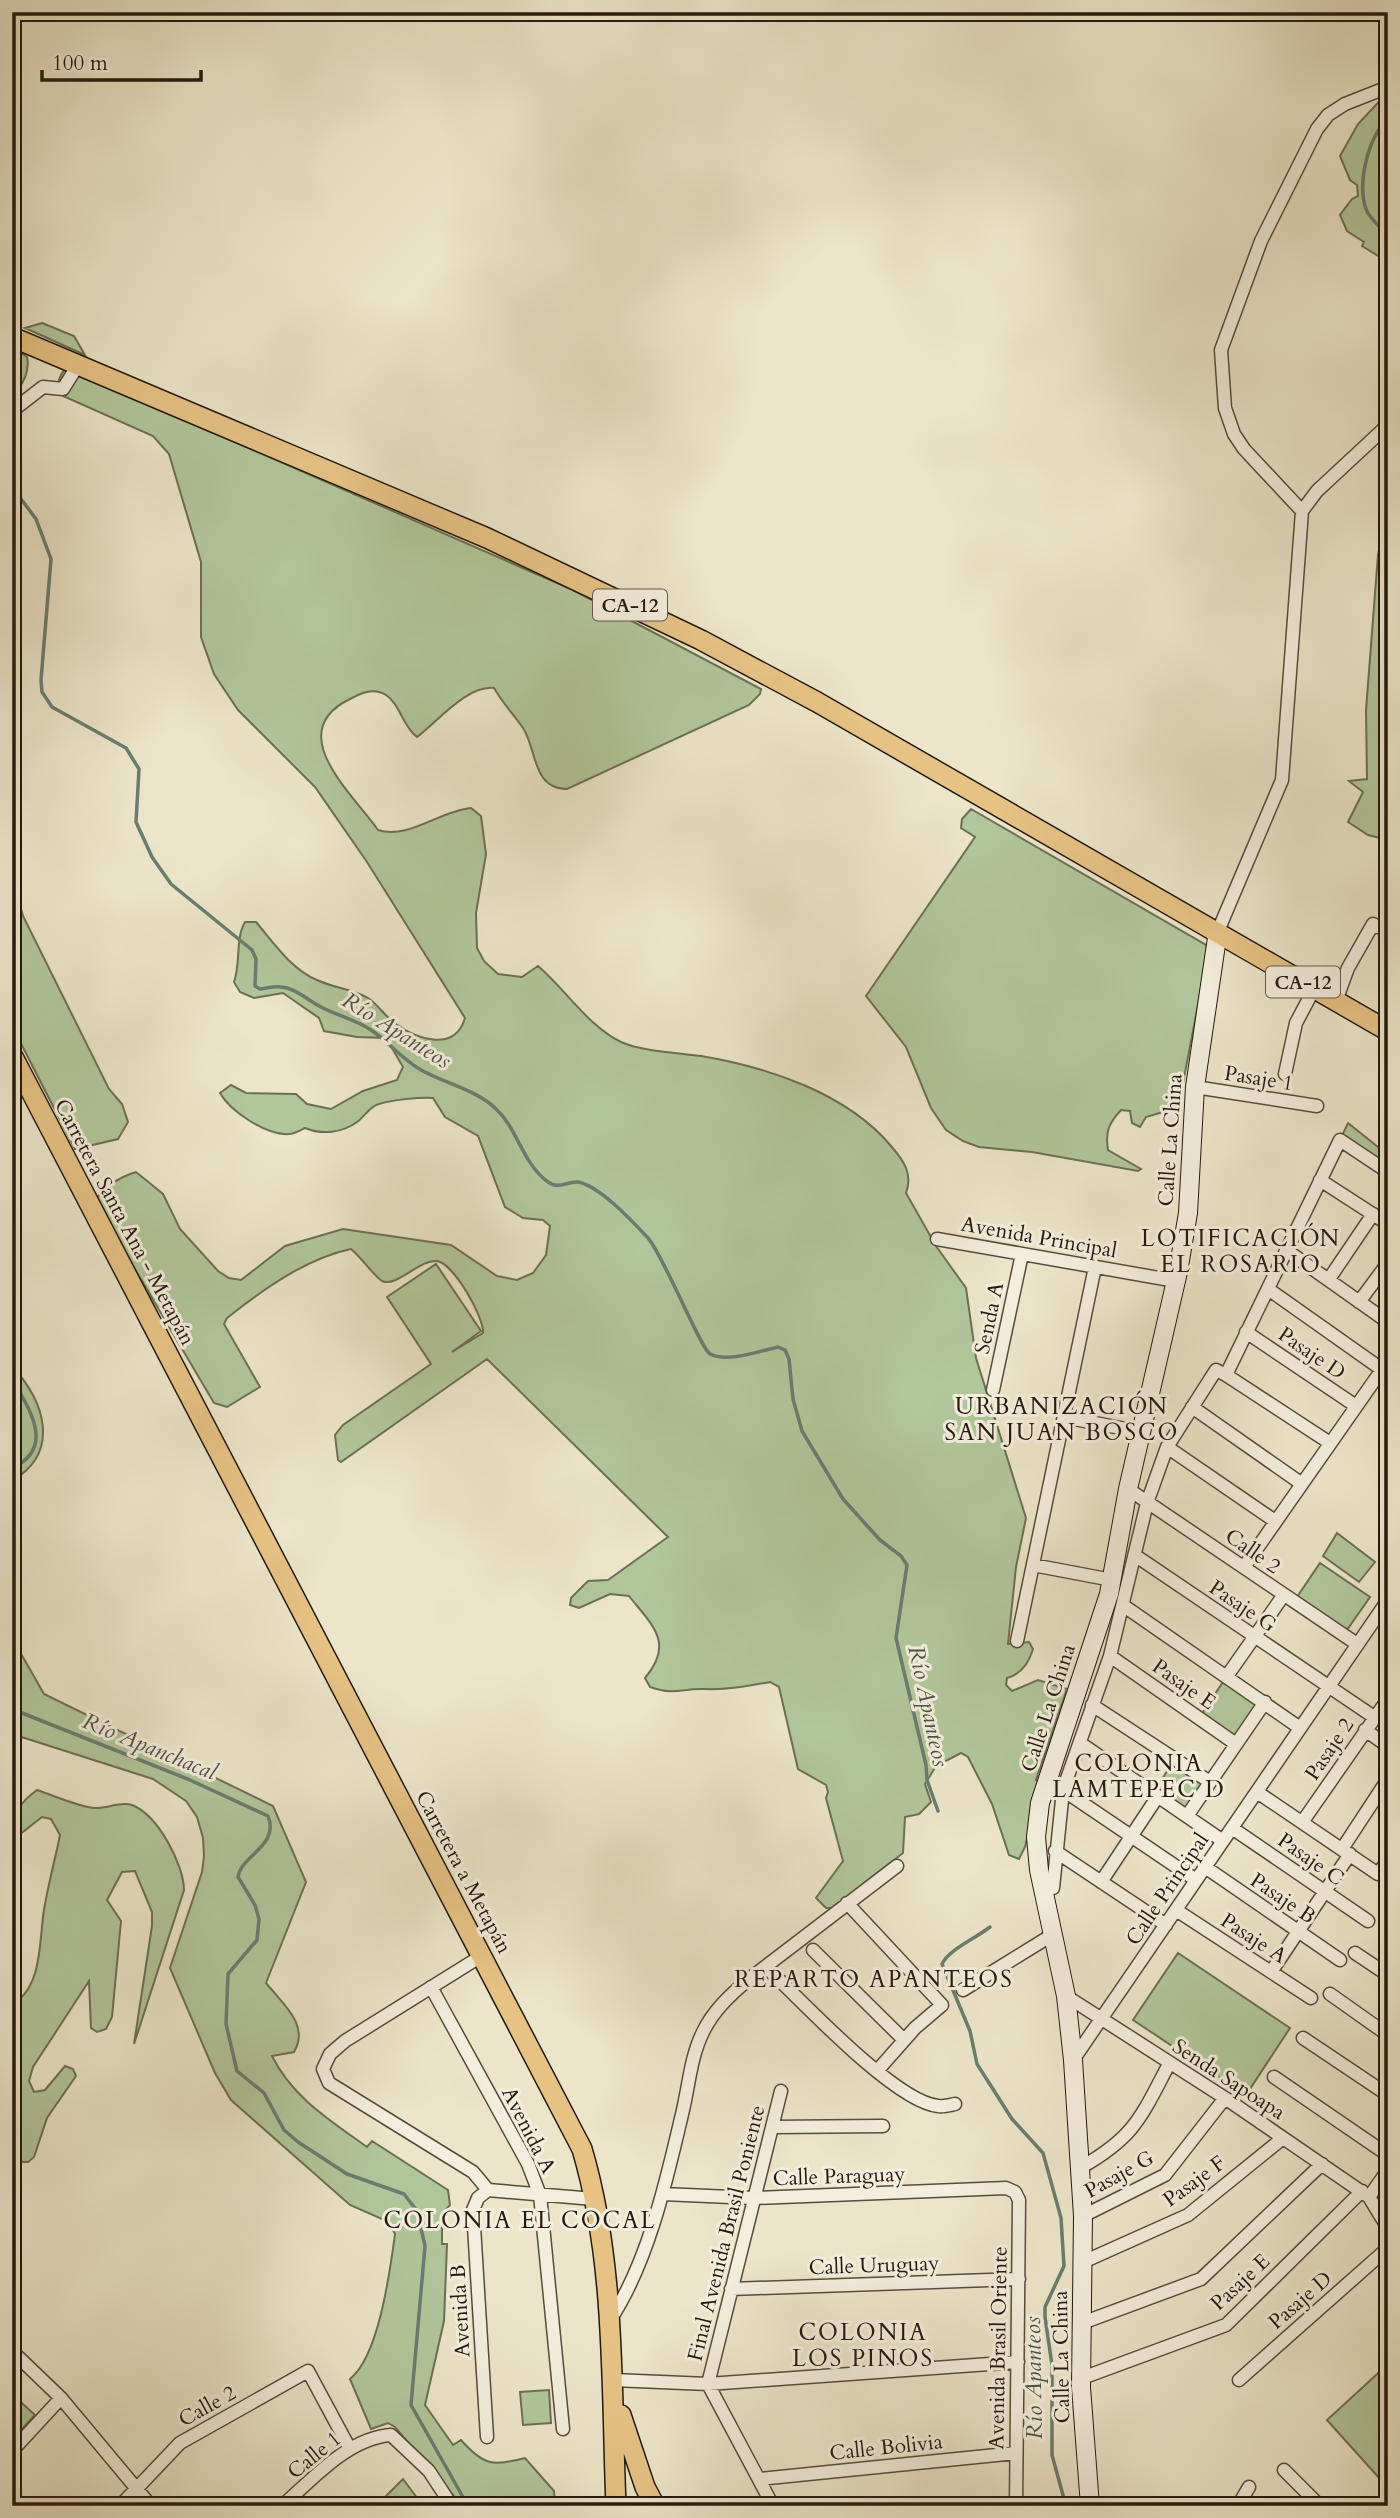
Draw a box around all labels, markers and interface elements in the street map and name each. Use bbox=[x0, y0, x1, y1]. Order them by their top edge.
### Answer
scale bar bbox=[42, 38, 201, 82]
text: 100 m bbox=[52, 49, 108, 78]
road number: CA-12 bbox=[593, 590, 667, 620]
road number: CA-12 bbox=[1266, 966, 1340, 998]
water label: Río Apanteos bbox=[336, 985, 457, 1076]
street label: Pasaje 1 bbox=[1222, 1059, 1295, 1098]
street label: Calle La China bbox=[1151, 1073, 1190, 1207]
street label: Carretera Santa Ana - Metapán bbox=[47, 1094, 202, 1351]
street label: Avenida Principal bbox=[959, 1210, 1119, 1265]
district label: LOTIFICACIÓN EL ROSARIO bbox=[1141, 1222, 1341, 1280]
street label: Senda A bbox=[968, 1279, 1011, 1357]
street label: Pasaje D bbox=[1272, 1320, 1351, 1387]
district label: URBANIZACIÓN SAN JUAN BOSCO bbox=[945, 1390, 1179, 1448]
street label: Calle 2 bbox=[1219, 1522, 1287, 1581]
street label: Pasaje G bbox=[1203, 1573, 1282, 1640]
street label: Calle La China bbox=[1014, 1640, 1083, 1776]
water label: Río Apanteos bbox=[901, 1643, 957, 1770]
street label: Pasaje E bbox=[1146, 1652, 1221, 1717]
water label: Río Apanchacal bbox=[78, 1705, 222, 1788]
street label: Pasaje 2 bbox=[1298, 1712, 1361, 1786]
district label: COLONIA LAMTEPEC D bbox=[1052, 1748, 1226, 1805]
street label: Carretera a Metapán bbox=[408, 1786, 519, 1959]
street label: Pasaje C bbox=[1272, 1826, 1350, 1893]
street label: Calle Principal bbox=[1119, 1827, 1216, 1951]
street label: Pasaje B bbox=[1244, 1866, 1321, 1931]
street label: Pasaje A bbox=[1215, 1906, 1293, 1971]
district label: REPARTO APANTEOS bbox=[734, 1964, 1014, 1995]
street label: Senda Sapoapa bbox=[1167, 2032, 1291, 2127]
street label: Avenida A bbox=[494, 2082, 563, 2179]
street label: Final Avenida Brasil Poniente bbox=[681, 2102, 772, 2364]
street label: Pasaje G bbox=[1079, 2143, 1160, 2205]
street label: Pasaje F bbox=[1157, 2149, 1231, 2214]
street label: Calle Paraguay bbox=[772, 2160, 906, 2193]
district label: COLONIA EL COCAL bbox=[384, 2205, 656, 2236]
street label: Avenida Brasil Oriente bbox=[982, 2246, 1015, 2450]
street label: Pasaje E bbox=[1204, 2247, 1276, 2317]
street label: Calle Uruguay bbox=[808, 2249, 940, 2282]
street label: Avenida B bbox=[444, 2264, 477, 2358]
street label: Pasaje D bbox=[1262, 2265, 1338, 2336]
street label: Calle La China bbox=[1046, 2290, 1077, 2424]
water label: Río Apanteos bbox=[1017, 2316, 1050, 2440]
district label: COLONIA LOS PINOS bbox=[792, 2317, 934, 2374]
street label: Calle 2 bbox=[173, 2379, 241, 2434]
street label: Calle 1 bbox=[281, 2425, 347, 2486]
street label: Calle Bolivia bbox=[828, 2427, 944, 2468]

